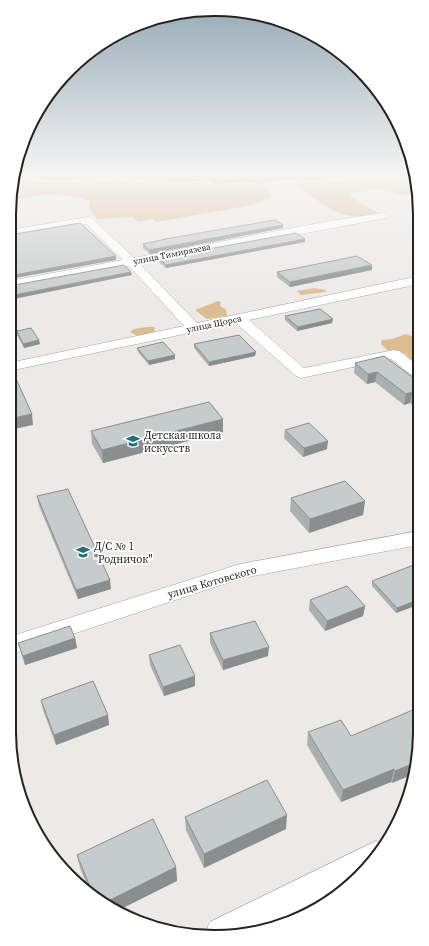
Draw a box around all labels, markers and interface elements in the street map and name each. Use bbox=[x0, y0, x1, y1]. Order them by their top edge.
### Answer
street label: улица Тимирязева bbox=[132, 241, 212, 267]
street label: улица Щорса bbox=[185, 312, 243, 336]
place label: Детская школа искусств bbox=[144, 428, 222, 456]
school or university icon: Детская школа искусств bbox=[125, 433, 141, 449]
place label: Д/С № 1 "Родничок" bbox=[94, 539, 152, 567]
school or university icon: Д/С № 1 "Родничок" bbox=[75, 544, 91, 560]
street label: улица Котовского bbox=[166, 562, 258, 602]

